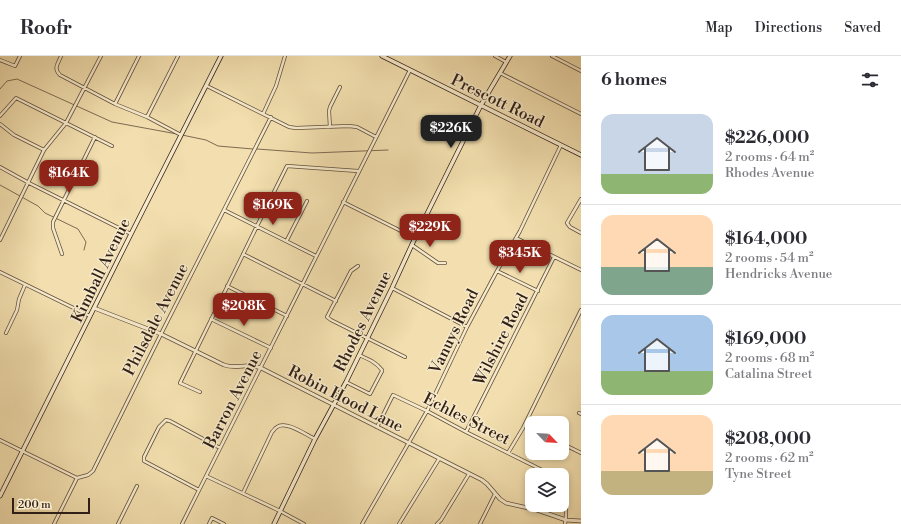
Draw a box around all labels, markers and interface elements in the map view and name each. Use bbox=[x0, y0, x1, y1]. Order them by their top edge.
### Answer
text: Roofr bbox=[20, 16, 72, 40]
text: Map bbox=[705, 19, 733, 37]
text: Directions bbox=[755, 19, 822, 37]
text: Saved bbox=[844, 19, 881, 37]
text: 6 homes bbox=[601, 69, 667, 91]
icon: filters bbox=[859, 69, 881, 91]
street label: Prescott Road bbox=[448, 70, 548, 132]
pin: $226K bbox=[423, 115, 479, 149]
text: $226K bbox=[430, 120, 472, 136]
text: $226,000 bbox=[725, 127, 809, 149]
icon: home bbox=[633, 130, 681, 178]
text: 2 rooms · 64 m² bbox=[725, 149, 814, 165]
pin: $164K bbox=[41, 160, 97, 194]
text: $164K bbox=[48, 165, 90, 181]
text: Rhodes Avenue bbox=[725, 165, 814, 181]
pin: $169K bbox=[245, 192, 301, 226]
text: $169K bbox=[253, 197, 293, 213]
pin: $229K bbox=[402, 214, 458, 248]
street label: Kimball Avenue bbox=[67, 215, 135, 326]
text: $229K bbox=[409, 219, 451, 235]
text: $164,000 bbox=[725, 228, 807, 250]
icon: home bbox=[633, 231, 681, 279]
pin: $345K bbox=[492, 240, 548, 274]
text: $345K bbox=[498, 245, 542, 261]
text: 2 rooms · 54 m² bbox=[725, 250, 814, 266]
street label: Philsdale Avenue bbox=[119, 260, 193, 379]
text: Hendricks Avenue bbox=[725, 266, 832, 282]
street label: Rhodes Avenue bbox=[330, 268, 396, 375]
street label: Vanuys Road bbox=[424, 286, 483, 378]
street label: Wilshire Road bbox=[469, 290, 533, 390]
pin: $208K bbox=[216, 293, 272, 327]
text: $208K bbox=[222, 298, 266, 314]
text: $169,000 bbox=[725, 328, 806, 350]
icon: home bbox=[633, 331, 681, 379]
street label: Barron Avenue bbox=[199, 347, 266, 453]
text: 2 rooms · 68 m² bbox=[725, 350, 814, 366]
street label: Robin Hood Lane bbox=[285, 361, 407, 437]
text: Catalina Street bbox=[725, 366, 812, 382]
street label: Echles Street bbox=[420, 388, 514, 450]
north arrow bbox=[525, 416, 569, 460]
map controls bbox=[525, 416, 569, 512]
text: $208,000 bbox=[725, 428, 811, 450]
icon: home bbox=[633, 431, 681, 479]
text: 2 rooms · 62 m² bbox=[725, 450, 814, 466]
text: Tyne Street bbox=[725, 466, 792, 482]
button: layers bbox=[525, 468, 569, 512]
scale bar bbox=[12, 496, 90, 515]
text: 200 m bbox=[18, 498, 51, 512]

